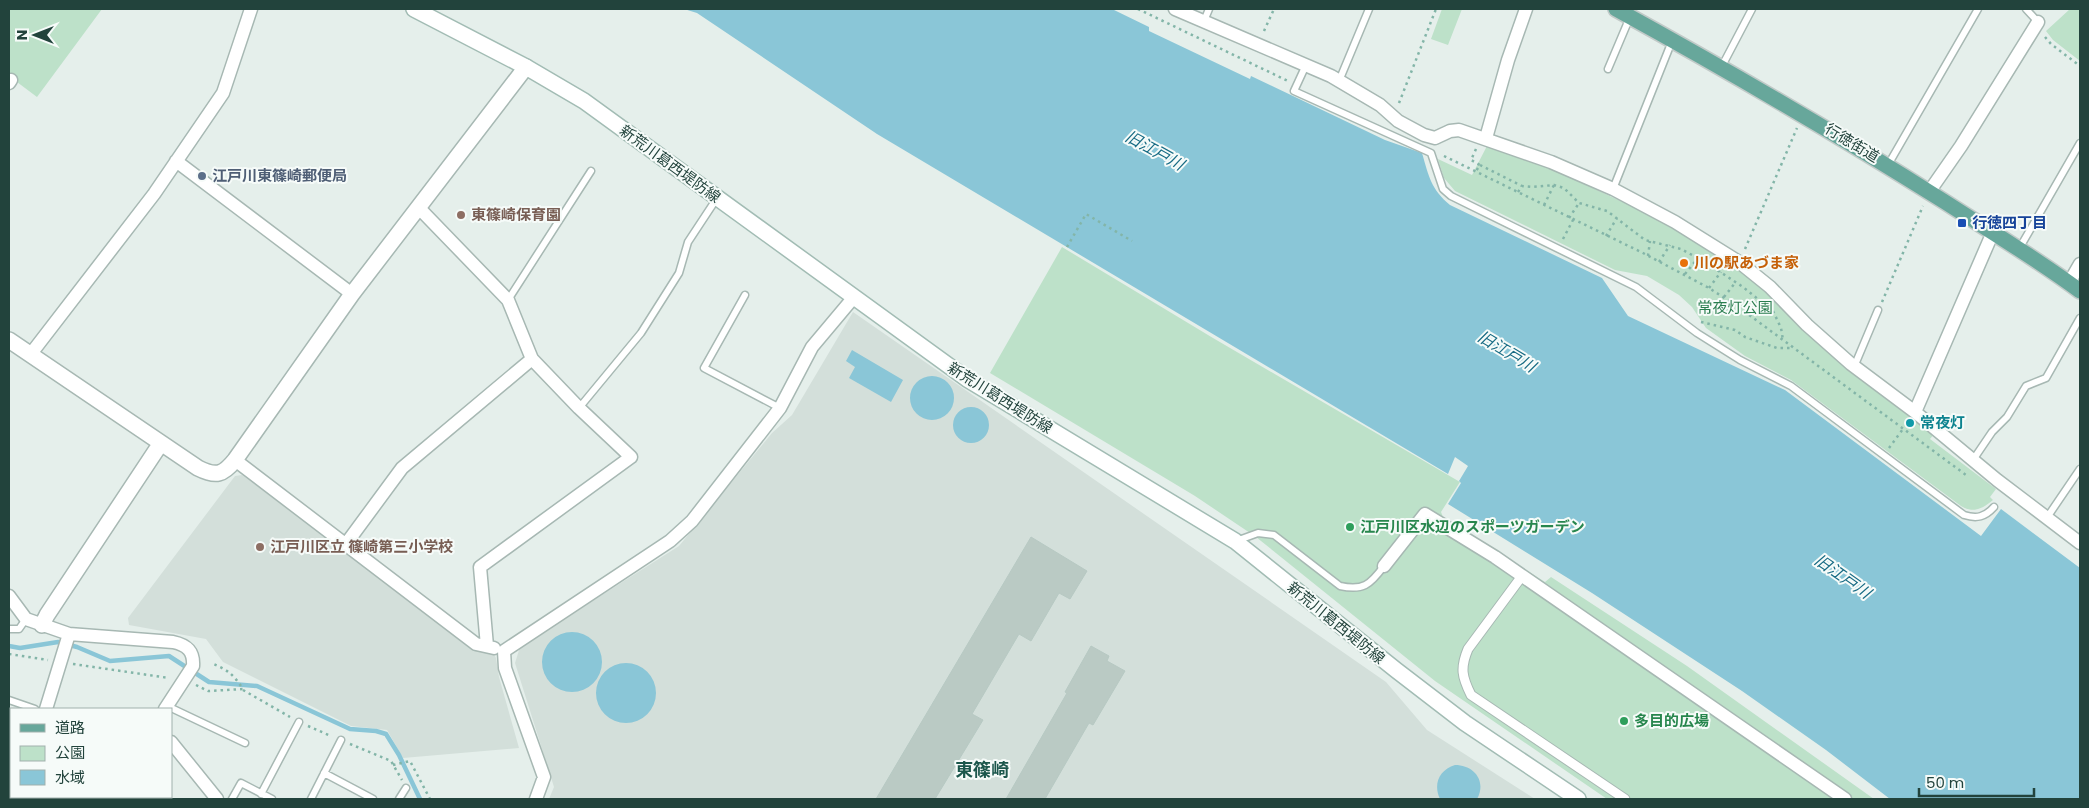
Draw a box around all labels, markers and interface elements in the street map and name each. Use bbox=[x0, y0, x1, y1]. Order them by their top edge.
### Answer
north arrow bbox=[10, 10, 60, 60]
text: N bbox=[12, 30, 32, 40]
street label: 行徳街道 bbox=[1821, 118, 1883, 167]
street label: 新荒川葛西堤防線 bbox=[616, 120, 725, 207]
water label: 旧江戸川 bbox=[1121, 125, 1190, 177]
place label: 江戸川東篠崎郵便局 bbox=[212, 165, 347, 186]
marker: 江戸川東篠崎郵便局 bbox=[196, 170, 208, 182]
place label: 東篠崎保育園 bbox=[471, 204, 561, 225]
marker: 東篠崎保育園 bbox=[455, 209, 467, 221]
place label: 行徳四丁目 bbox=[1972, 212, 2047, 233]
marker: 行徳四丁目 bbox=[1956, 217, 1968, 229]
place label: 川の駅あづま家 bbox=[1694, 252, 1799, 273]
marker: 川の駅あづま家 bbox=[1678, 257, 1690, 269]
park label: 常夜灯公園 bbox=[1697, 297, 1773, 318]
water label: 旧江戸川 bbox=[1473, 325, 1542, 379]
street label: 新荒川葛西堤防線 bbox=[944, 357, 1057, 438]
place label: 常夜灯 bbox=[1920, 412, 1965, 433]
marker: 常夜灯 bbox=[1904, 417, 1916, 429]
place label: 江戸川区水辺のスポーツガーデン bbox=[1360, 516, 1585, 537]
marker: 江戸川区水辺のスポーツガーデン bbox=[1344, 521, 1356, 533]
place label: 江戸川区立 篠崎第三小学校 bbox=[270, 536, 453, 557]
marker: 江戸川区立 篠崎第三小学校 bbox=[254, 541, 266, 553]
water label: 旧江戸川 bbox=[1810, 549, 1877, 605]
street label: 新荒川葛西堤防線 bbox=[1283, 577, 1390, 669]
legend bbox=[10, 708, 172, 798]
place label: 多目的広場 bbox=[1634, 710, 1709, 731]
marker: 多目的広場 bbox=[1618, 715, 1630, 727]
text: 道路 bbox=[55, 717, 85, 738]
text: 公園 bbox=[55, 742, 85, 763]
district label: 東篠崎 bbox=[955, 757, 1009, 782]
scale bar bbox=[1919, 766, 2034, 798]
text: 水域 bbox=[55, 767, 85, 788]
text: 50 m bbox=[1926, 772, 1964, 793]

